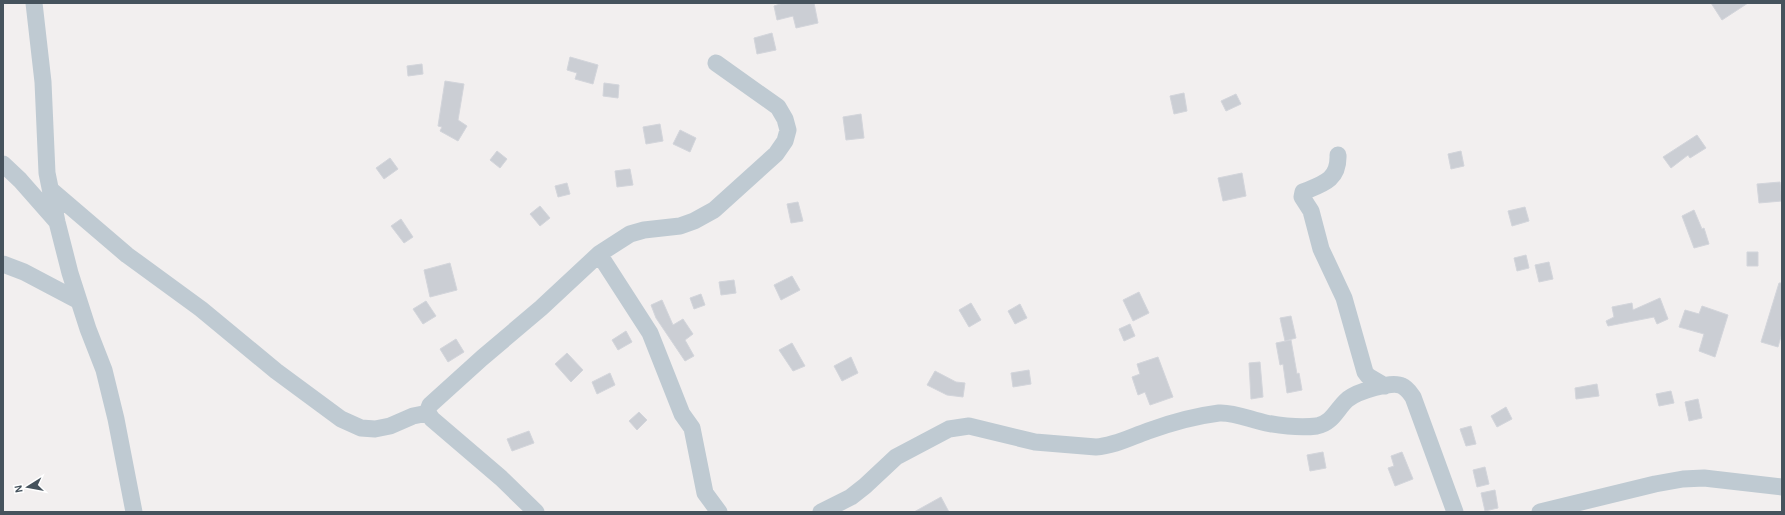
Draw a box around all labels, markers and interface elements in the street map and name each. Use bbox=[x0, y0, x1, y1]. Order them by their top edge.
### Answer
north arrow bbox=[8, 467, 48, 507]
text: N bbox=[13, 484, 25, 494]

